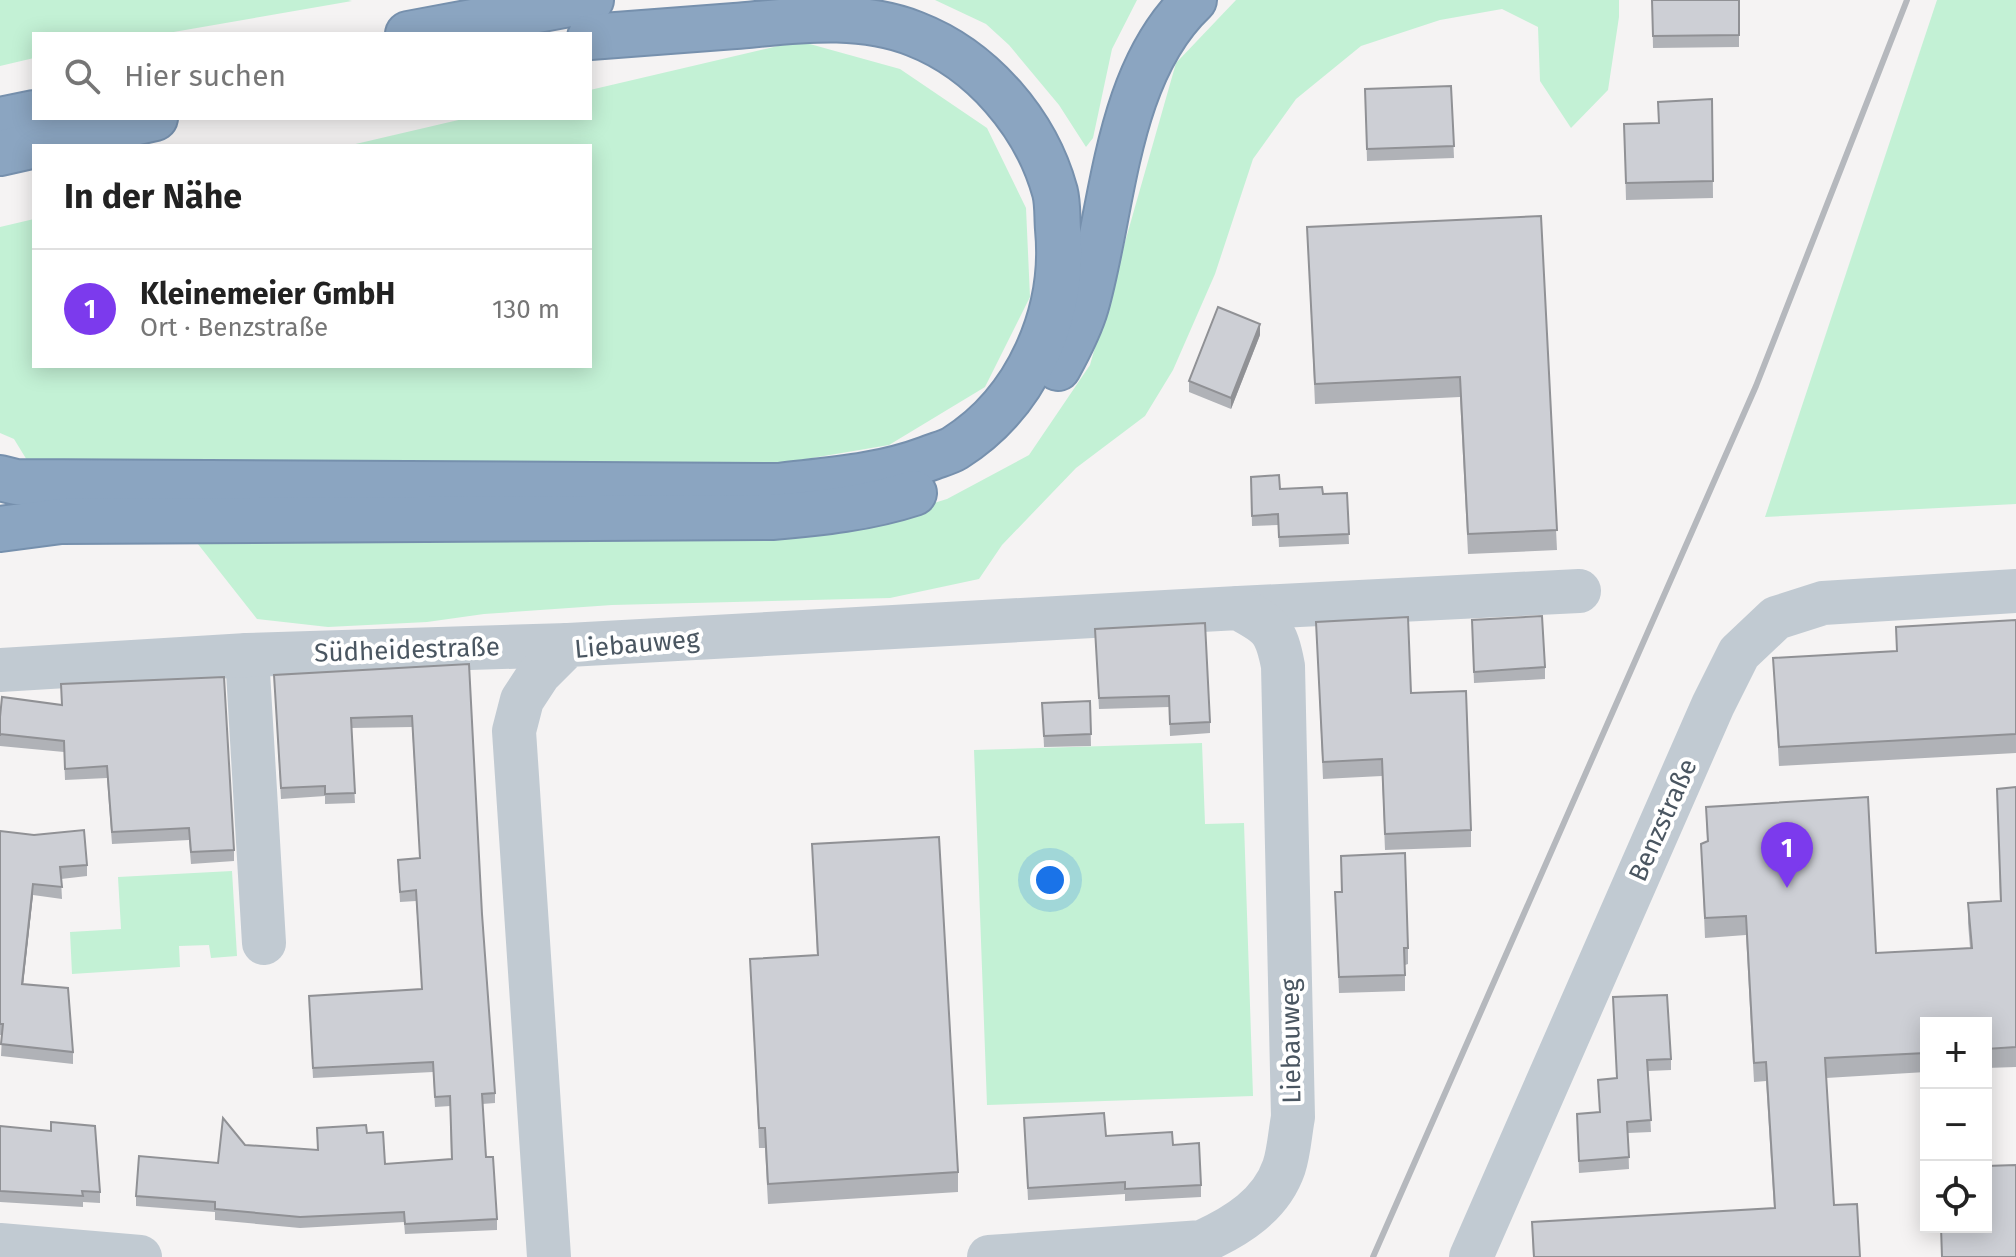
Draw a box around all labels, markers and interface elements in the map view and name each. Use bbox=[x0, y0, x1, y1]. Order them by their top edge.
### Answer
search box bbox=[32, 32, 592, 120]
icon: search bbox=[60, 54, 104, 98]
text: Hier suchen bbox=[124, 58, 286, 94]
text: In der Nähe bbox=[64, 176, 242, 217]
text: Kleinemeier GmbH bbox=[140, 276, 395, 312]
text: 1 bbox=[84, 294, 96, 325]
text: 130 m bbox=[492, 294, 560, 325]
text: Ort · Benzstraße bbox=[140, 312, 328, 343]
street label: Liebauweg bbox=[573, 623, 701, 665]
street label: Südheidestraße bbox=[314, 631, 500, 669]
street label: Benzstraße bbox=[1622, 754, 1704, 886]
pin: 1 bbox=[1761, 822, 1813, 888]
your location bbox=[1030, 860, 1070, 900]
street label: Liebauweg bbox=[1274, 978, 1308, 1104]
map controls bbox=[1920, 1017, 1992, 1233]
button: + bbox=[1920, 1017, 1992, 1089]
button: − bbox=[1920, 1089, 1992, 1161]
button: locate bbox=[1920, 1161, 1992, 1233]

